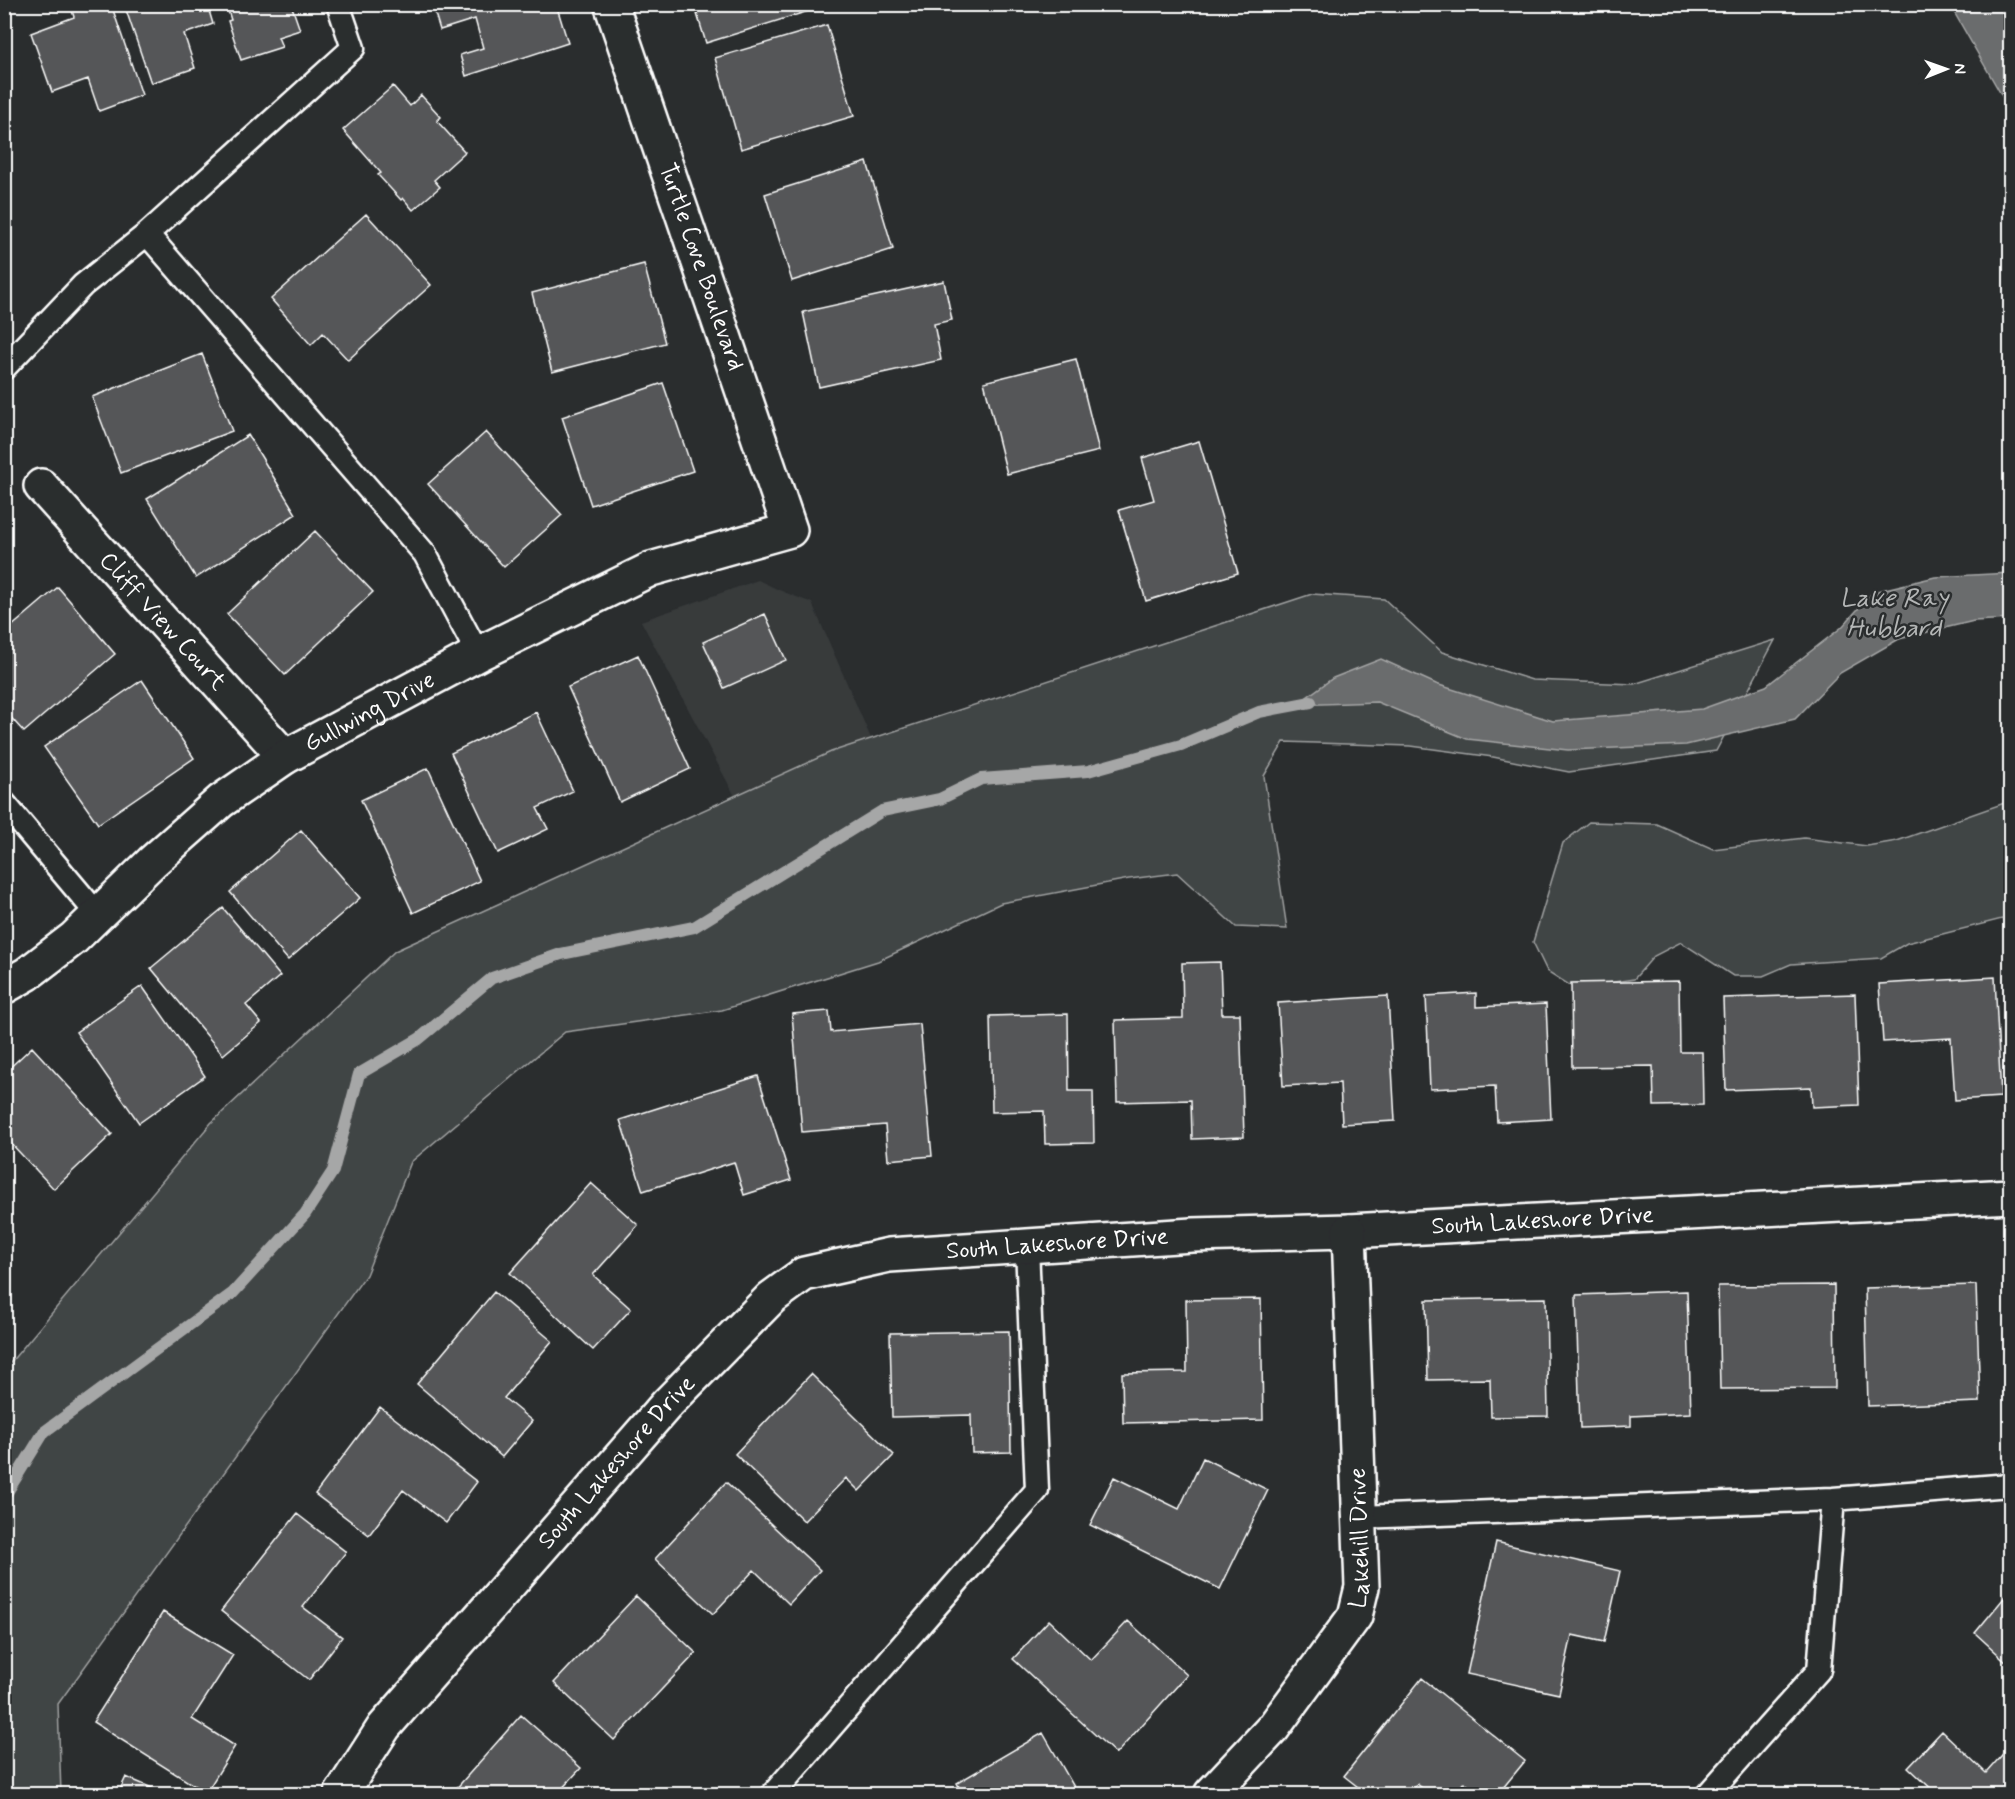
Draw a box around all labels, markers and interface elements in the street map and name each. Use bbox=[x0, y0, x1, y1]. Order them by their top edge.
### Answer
north arrow bbox=[1916, 39, 1976, 99]
text: N bbox=[1949, 63, 1970, 74]
street label: Turtle Cove Boulevard bbox=[651, 159, 751, 375]
street label: Cliff View Court bbox=[92, 545, 233, 697]
water label: Lake Ray Hubbard bbox=[1840, 582, 1950, 646]
street label: Gullwing Drive bbox=[299, 664, 440, 760]
street label: South Lakeshore Drive bbox=[1431, 1199, 1655, 1242]
street label: South Lakeshore Drive bbox=[945, 1221, 1170, 1267]
street label: South Lakeshore Drive bbox=[531, 1369, 702, 1556]
street label: Lakehill Drive bbox=[1342, 1467, 1378, 1612]

